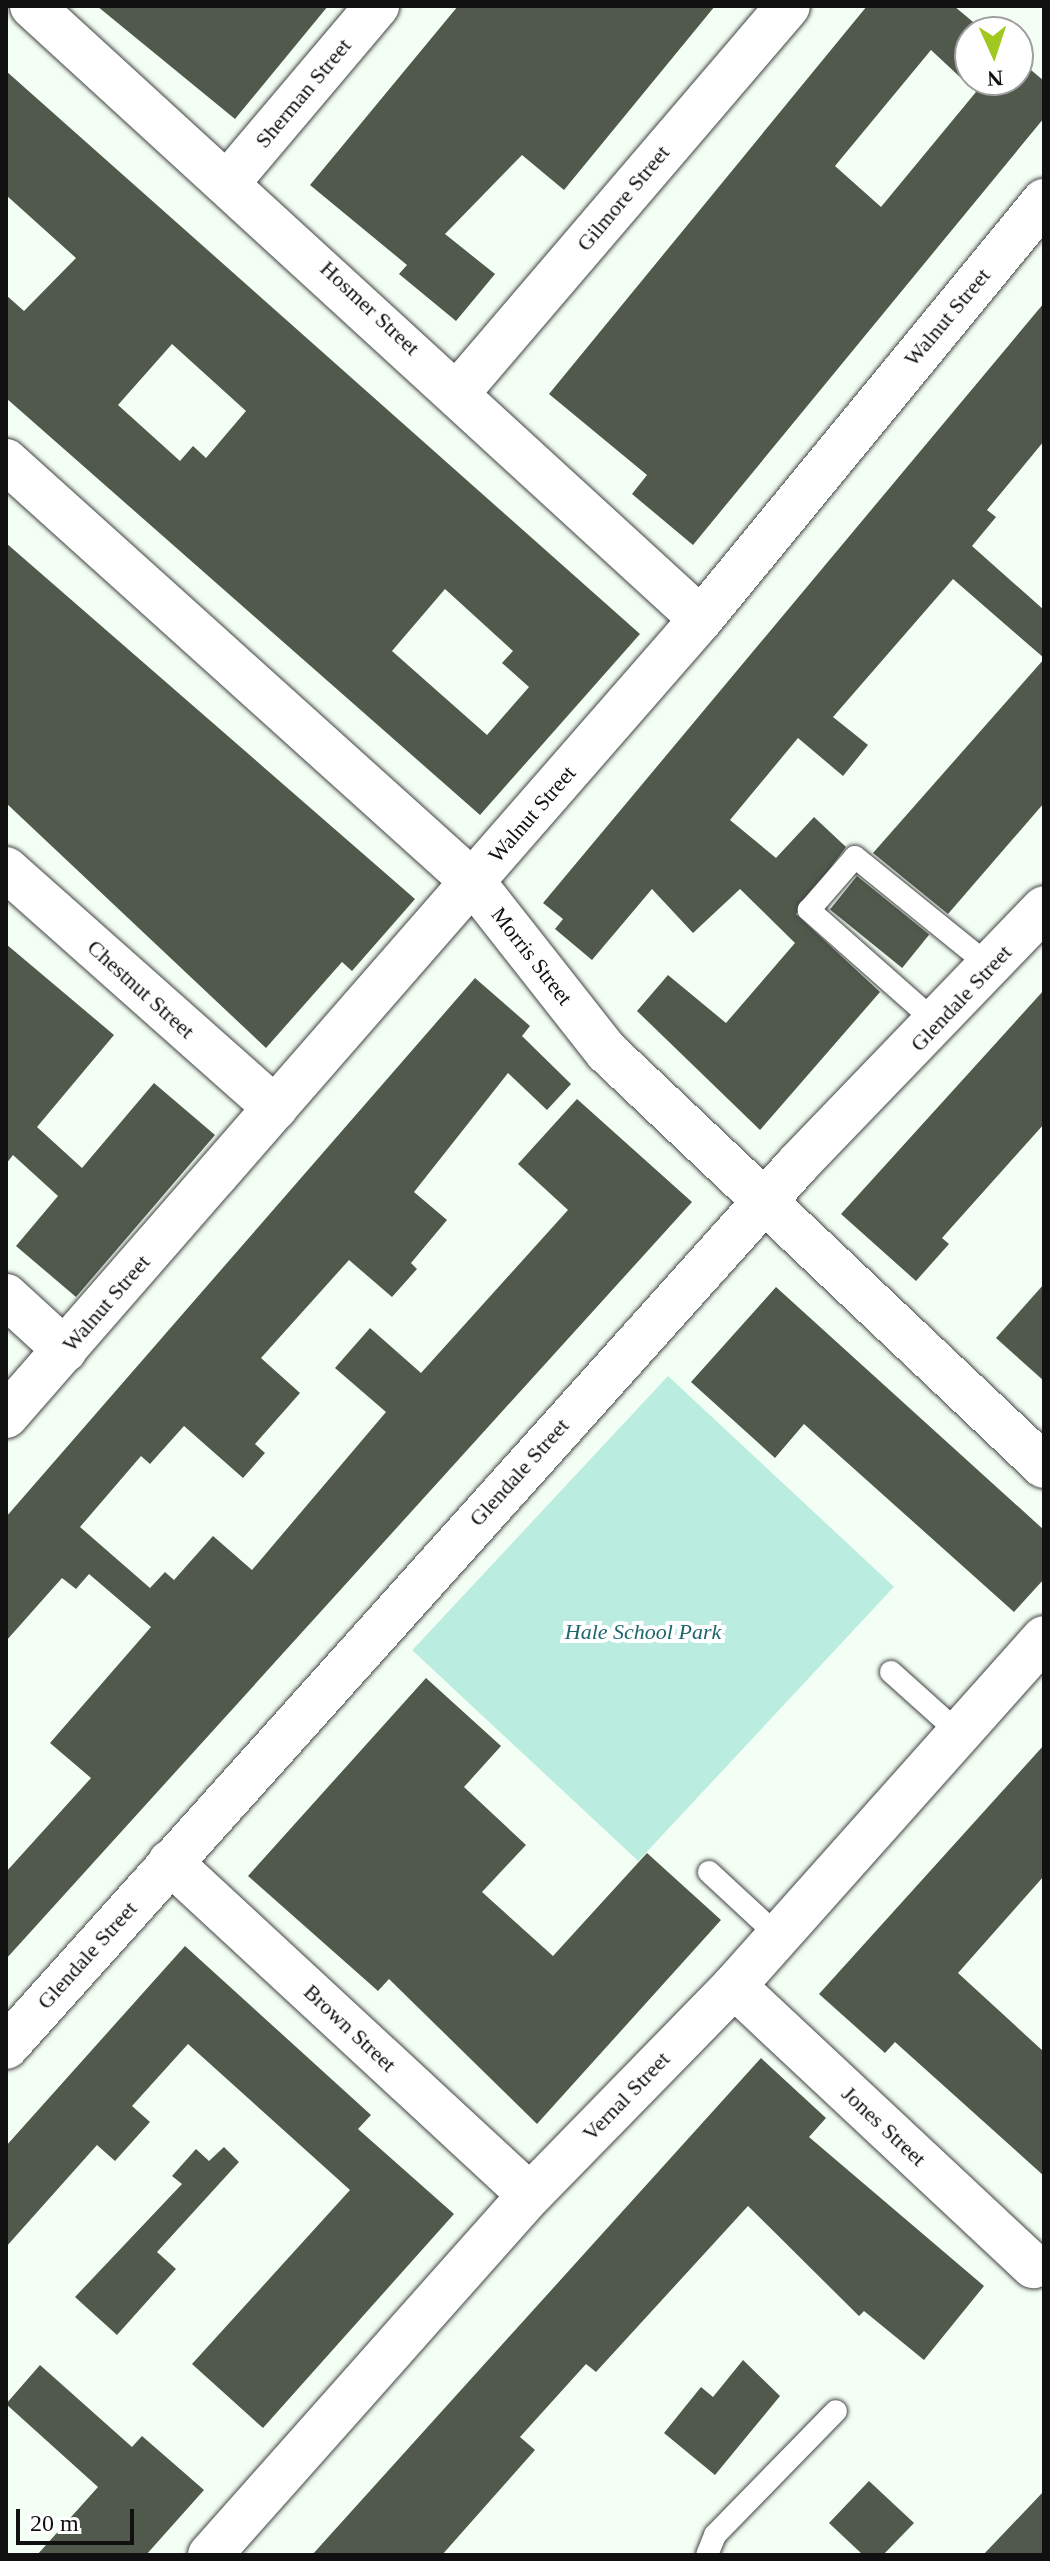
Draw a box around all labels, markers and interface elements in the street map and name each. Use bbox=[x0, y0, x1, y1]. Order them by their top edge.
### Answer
north arrow bbox=[954, 16, 1034, 96]
street label: Sherman Street bbox=[249, 33, 357, 153]
text: N bbox=[987, 66, 1004, 91]
street label: Gilmore Street bbox=[571, 140, 675, 256]
street label: Hosmer Street bbox=[315, 255, 425, 361]
street label: Walnut Street bbox=[898, 263, 996, 371]
street label: Walnut Street bbox=[483, 760, 581, 868]
street label: Morris Street bbox=[486, 902, 578, 1010]
street label: Chestnut Street bbox=[82, 934, 200, 1044]
street label: Glendale Street bbox=[905, 939, 1017, 1057]
street label: Walnut Street bbox=[57, 1249, 155, 1357]
street label: Glendale Street bbox=[464, 1413, 574, 1531]
park label: Hale School Park bbox=[565, 1619, 721, 1645]
street label: Glendale Street bbox=[32, 1896, 142, 2014]
street label: Brown Street bbox=[298, 1979, 402, 2077]
street label: Vernal Street bbox=[577, 2046, 675, 2146]
street label: Jones Street bbox=[836, 2080, 932, 2172]
scale bar bbox=[20, 2493, 138, 2543]
text: 20 m bbox=[30, 2510, 79, 2536]

